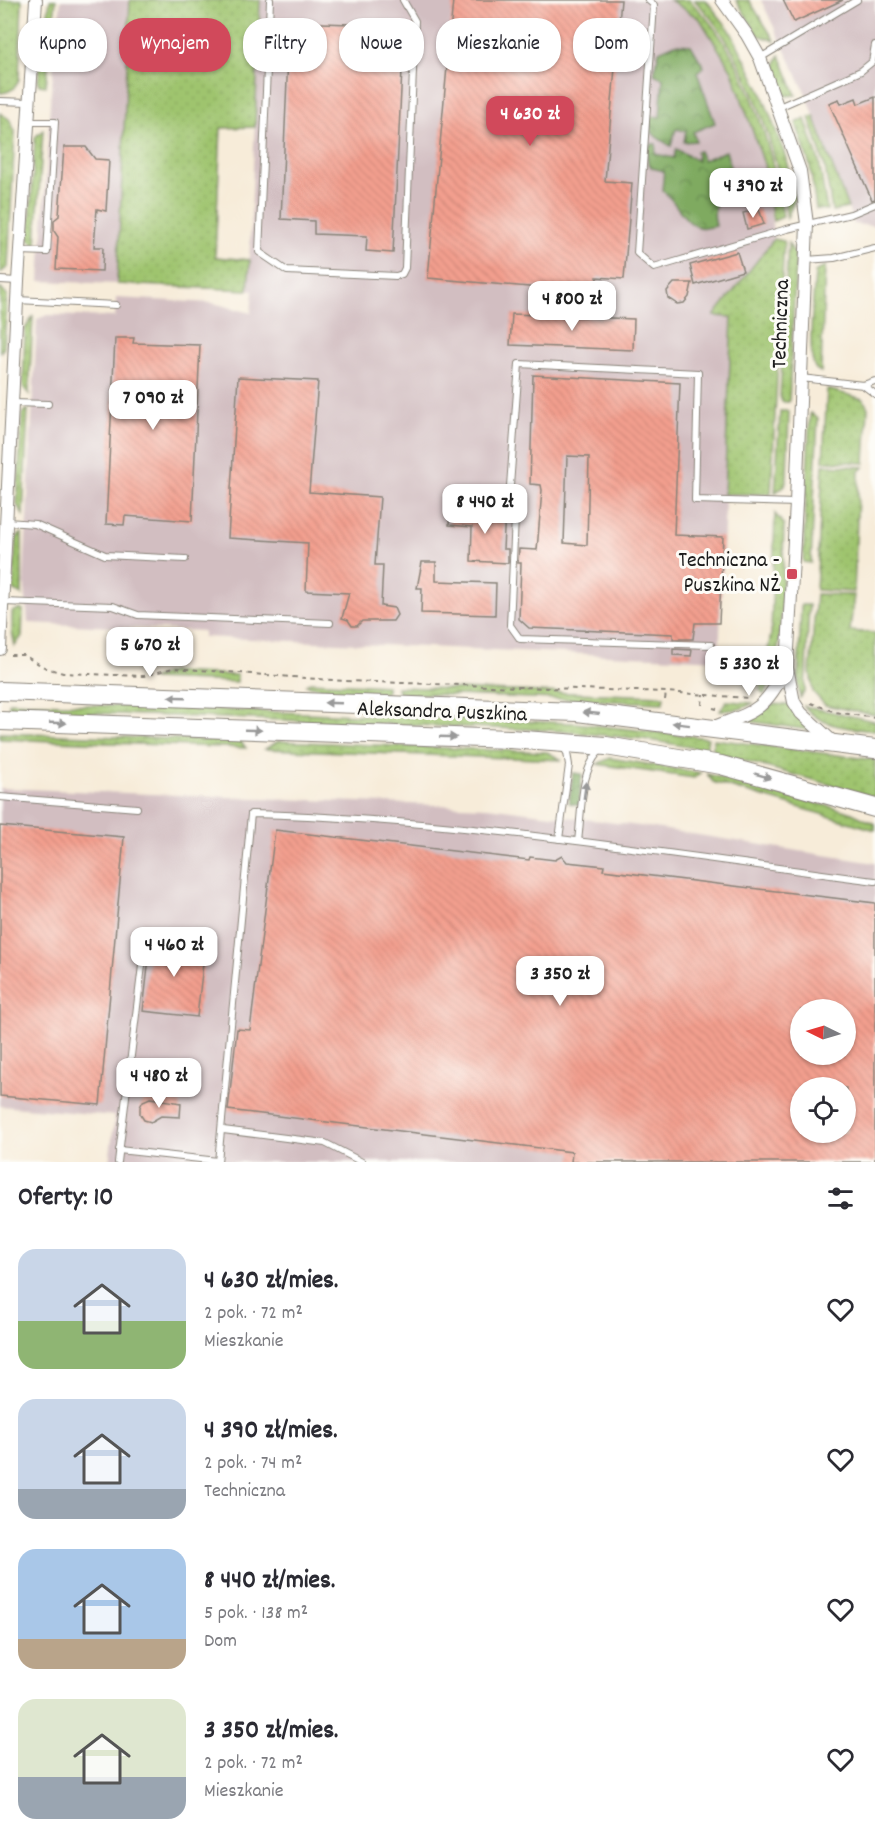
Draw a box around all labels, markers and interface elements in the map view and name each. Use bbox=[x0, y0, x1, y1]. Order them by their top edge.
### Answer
chip: Kupno bbox=[18, 18, 107, 72]
chip: Wynajem bbox=[119, 18, 231, 72]
chip: Filtry bbox=[243, 18, 327, 72]
chip: Nowe bbox=[339, 18, 424, 72]
chip: Mieszkanie bbox=[436, 18, 561, 72]
chip: Dom bbox=[573, 18, 650, 72]
pin: 4 630 zł bbox=[468, 96, 592, 147]
text: 4 630 zł bbox=[500, 101, 560, 129]
pin: 4 390 zł bbox=[691, 168, 815, 219]
text: 4 390 zł bbox=[723, 173, 783, 201]
street label: Techniczna bbox=[765, 278, 799, 369]
pin: 4 800 zł bbox=[510, 281, 634, 332]
text: 4 800 zł bbox=[542, 286, 602, 314]
pin: 7 090 zł bbox=[91, 380, 215, 431]
text: 7 090 zł bbox=[123, 385, 183, 413]
pin: 8 440 zł bbox=[423, 484, 547, 535]
text: 8 440 zł bbox=[456, 489, 514, 517]
place label: Techniczna - Puszkina NŻ bbox=[678, 546, 780, 602]
marker: Techniczna - Puszkina NŻ bbox=[785, 567, 799, 581]
pin: 5 670 zł bbox=[88, 627, 212, 678]
text: 5 670 zł bbox=[120, 632, 180, 660]
pin: 5 330 zł bbox=[687, 646, 811, 697]
text: 5 330 zł bbox=[719, 651, 779, 679]
one-way arrow bbox=[167, 693, 186, 702]
street label: Aleksandra Puszkina bbox=[356, 695, 528, 731]
one-way arrow bbox=[324, 698, 343, 708]
one-way arrow bbox=[581, 708, 600, 718]
one-way arrow bbox=[49, 718, 68, 728]
one-way arrow bbox=[671, 719, 690, 728]
one-way arrow bbox=[244, 725, 263, 735]
one-way arrow bbox=[439, 732, 458, 741]
one-way arrow bbox=[754, 772, 772, 781]
one-way arrow bbox=[581, 780, 590, 799]
pin: 4 460 zł bbox=[112, 927, 236, 978]
text: 4 460 zł bbox=[144, 932, 204, 960]
pin: 3 350 zł bbox=[498, 956, 622, 1007]
text: 3 350 zł bbox=[530, 961, 590, 989]
north arrow bbox=[790, 999, 856, 1065]
map controls bbox=[790, 999, 856, 1143]
pin: 4 480 zł bbox=[97, 1058, 221, 1109]
text: 4 480 zł bbox=[130, 1063, 188, 1091]
button: locate bbox=[790, 1077, 856, 1143]
text: Oferty: 10 bbox=[18, 1180, 113, 1217]
icon: filters bbox=[824, 1182, 857, 1215]
text: 4 630 zł/mies. bbox=[204, 1263, 338, 1300]
icon: home bbox=[66, 1273, 138, 1345]
icon: heart bbox=[824, 1293, 857, 1326]
text: 2 pok. · 72 m² bbox=[204, 1300, 303, 1328]
text: Mieszkanie bbox=[204, 1328, 283, 1356]
text: 4 390 zł/mies. bbox=[204, 1413, 338, 1450]
icon: home bbox=[66, 1423, 138, 1495]
icon: heart bbox=[824, 1443, 857, 1476]
text: 2 pok. · 74 m² bbox=[204, 1450, 302, 1478]
text: Techniczna bbox=[204, 1478, 285, 1506]
text: 8 440 zł/mies. bbox=[204, 1563, 335, 1600]
icon: home bbox=[66, 1573, 138, 1645]
icon: heart bbox=[824, 1593, 857, 1626]
text: 5 pok. · 138 m² bbox=[204, 1600, 308, 1628]
text: Dom bbox=[204, 1628, 237, 1656]
text: 3 350 zł/mies. bbox=[204, 1713, 338, 1750]
icon: home bbox=[66, 1723, 138, 1795]
icon: heart bbox=[824, 1743, 857, 1776]
text: 2 pok. · 72 m² bbox=[204, 1750, 303, 1778]
text: Mieszkanie bbox=[204, 1778, 283, 1806]

